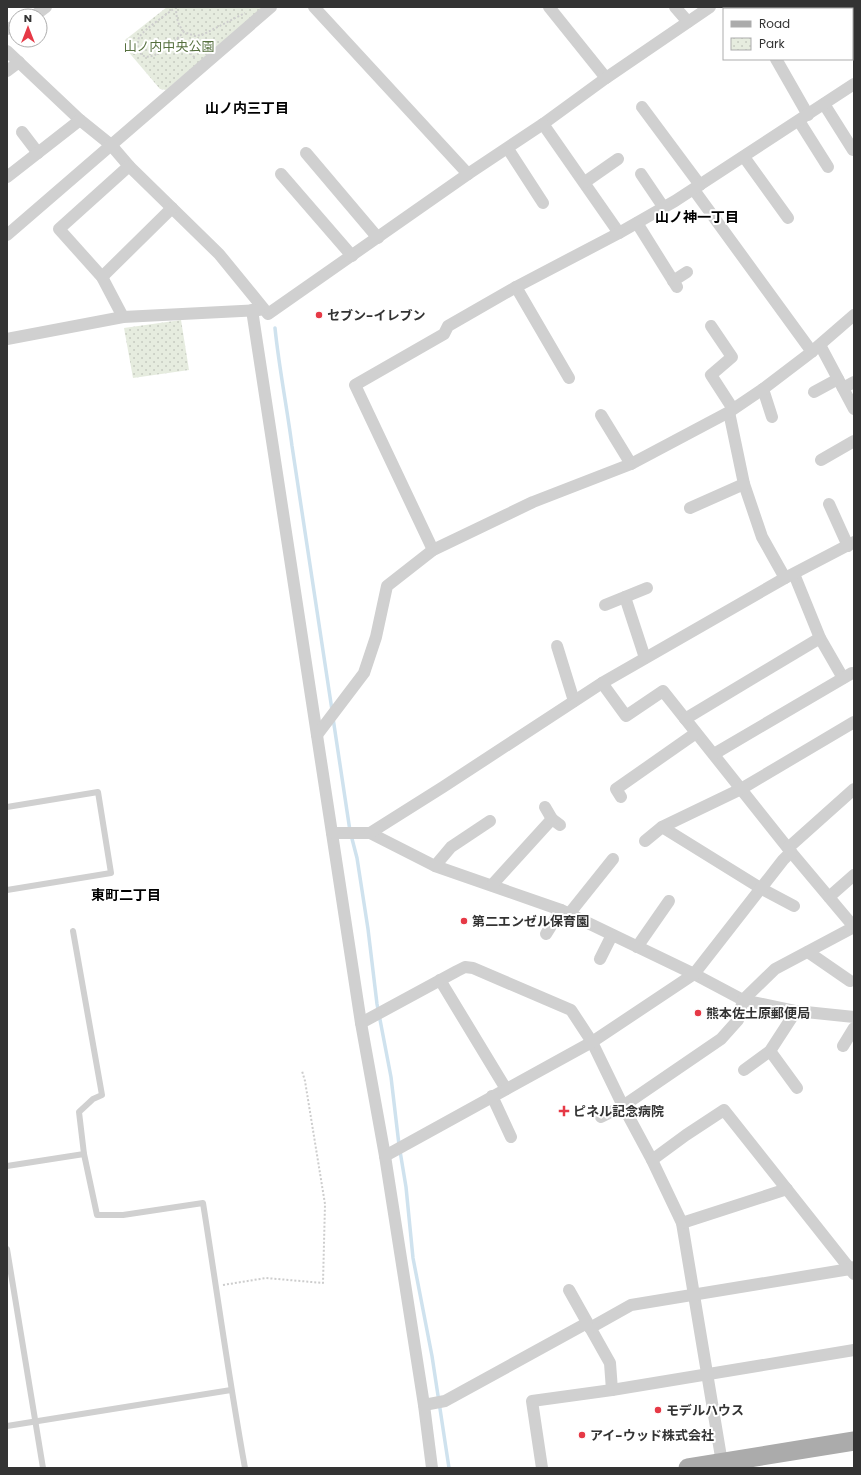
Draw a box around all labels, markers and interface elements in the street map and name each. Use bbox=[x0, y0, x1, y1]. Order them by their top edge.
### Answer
north arrow bbox=[8, 8, 48, 48]
legend bbox=[723, 8, 853, 60]
text: N bbox=[24, 10, 32, 26]
text: Road bbox=[759, 15, 790, 32]
text: Park bbox=[759, 35, 786, 52]
park label: 山ノ内中央公園 bbox=[123, 37, 215, 56]
district label: 山ノ内三丁目 bbox=[205, 98, 289, 118]
district label: 山ノ神一丁目 bbox=[655, 207, 739, 227]
place label: セブン-イレブン bbox=[327, 306, 426, 325]
marker: セブン-イレブン bbox=[314, 310, 324, 320]
district label: 東町二丁目 bbox=[91, 885, 161, 905]
place label: 第二エンゼル保育園 bbox=[472, 912, 589, 931]
marker: 第二エンゼル保育園 bbox=[459, 916, 469, 926]
place label: 熊本佐土原郵便局 bbox=[706, 1004, 810, 1023]
marker: 熊本佐土原郵便局 bbox=[693, 1008, 703, 1018]
place label: ピネル記念病院 bbox=[573, 1102, 664, 1121]
marker: ピネル記念病院 bbox=[558, 1105, 570, 1117]
place label: モデルハウス bbox=[666, 1401, 744, 1420]
marker: モデルハウス bbox=[653, 1405, 663, 1415]
place label: アイ-ウッド株式会社 bbox=[590, 1426, 714, 1445]
marker: アイ-ウッド株式会社 bbox=[577, 1430, 587, 1440]

